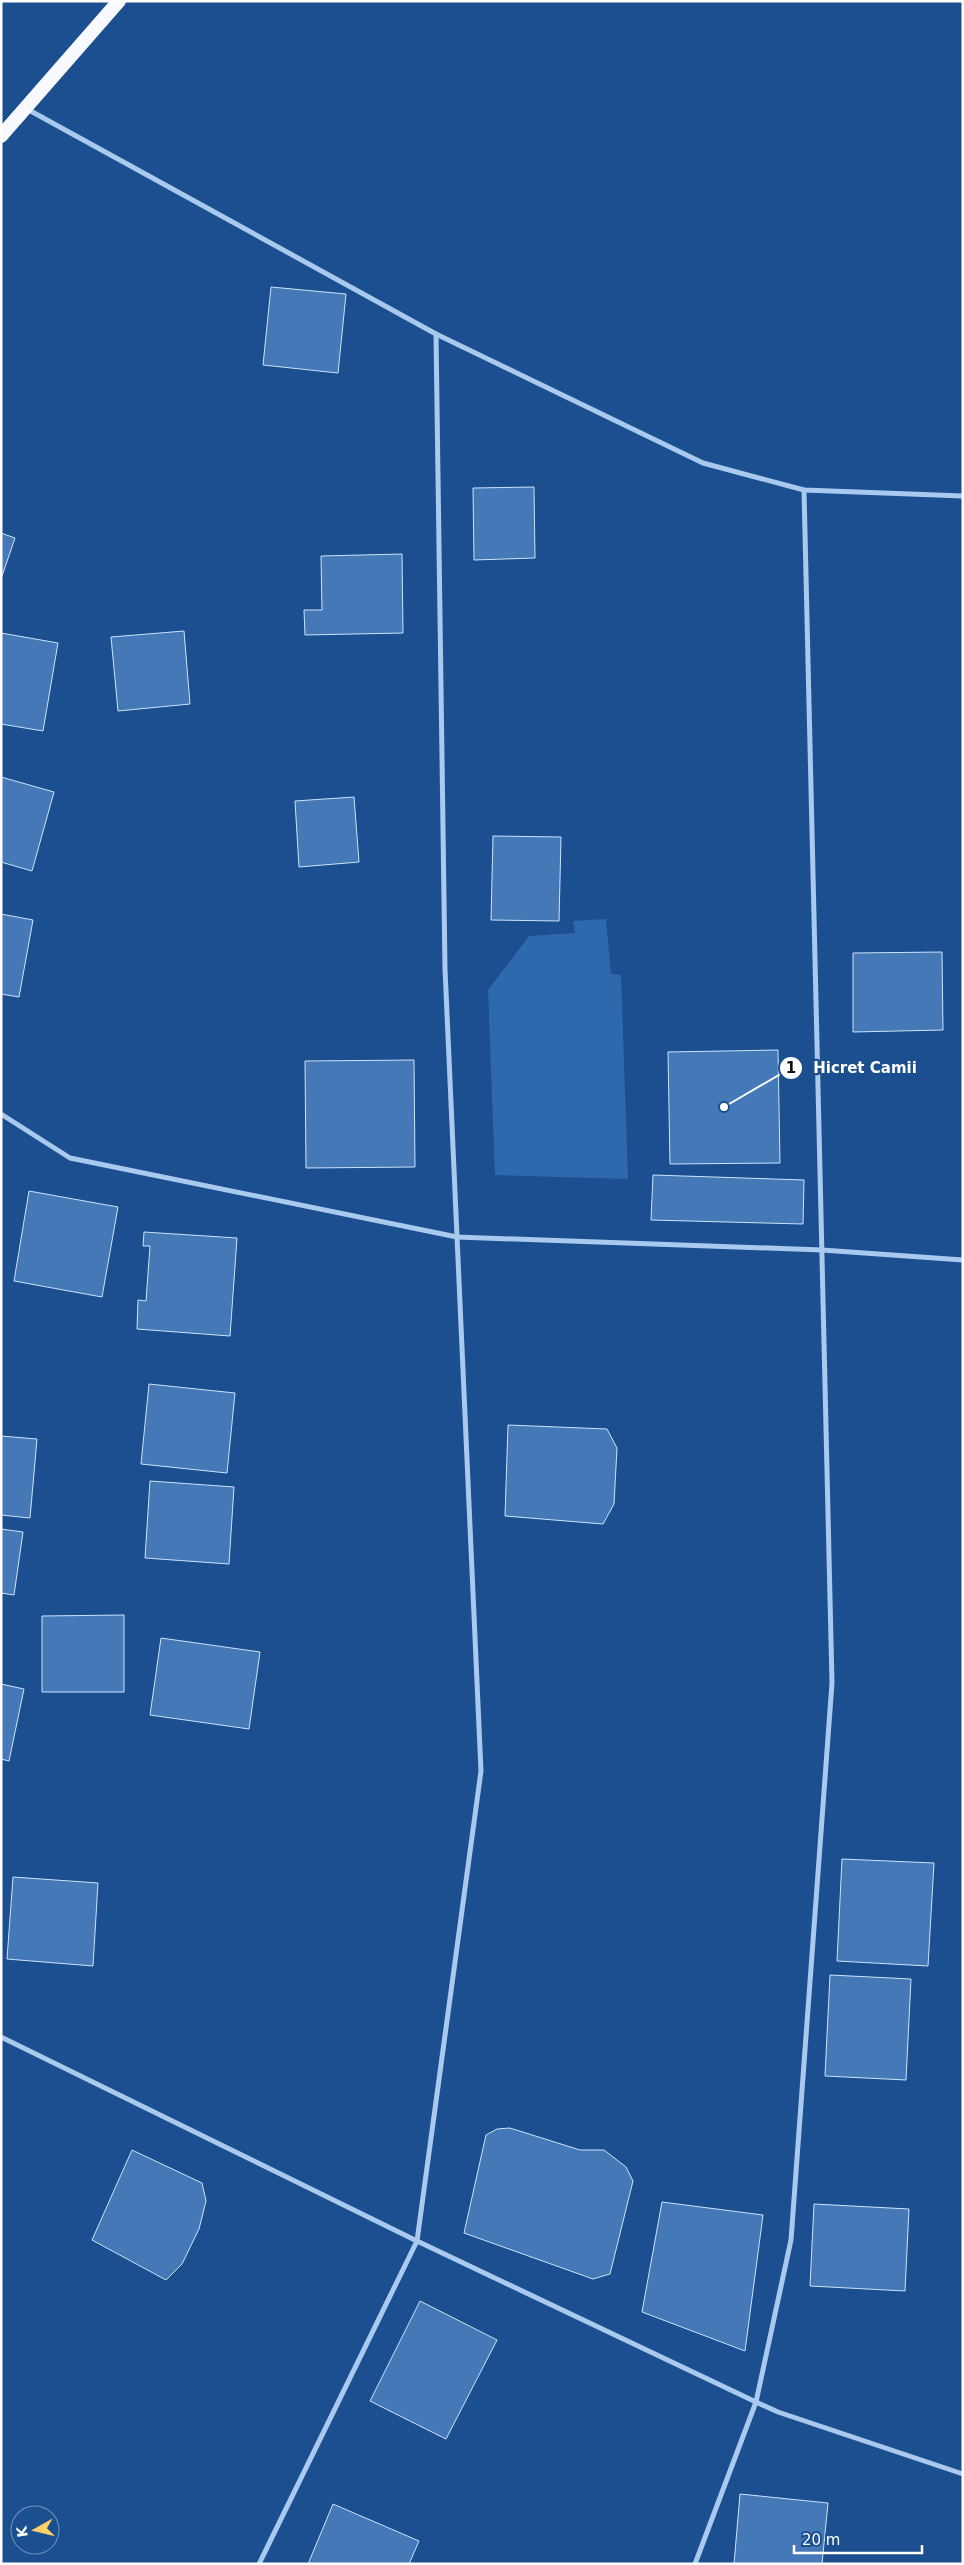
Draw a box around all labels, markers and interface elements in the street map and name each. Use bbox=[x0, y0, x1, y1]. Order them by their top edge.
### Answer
callout: Hicret Camii bbox=[778, 1053, 927, 1083]
text: 1 bbox=[786, 1059, 796, 1077]
text: Hicret Camii bbox=[813, 1059, 917, 1077]
north arrow bbox=[10, 2505, 60, 2555]
scale bar bbox=[794, 2522, 922, 2554]
text: K bbox=[13, 2524, 31, 2538]
text: 20 m bbox=[802, 2531, 840, 2549]

